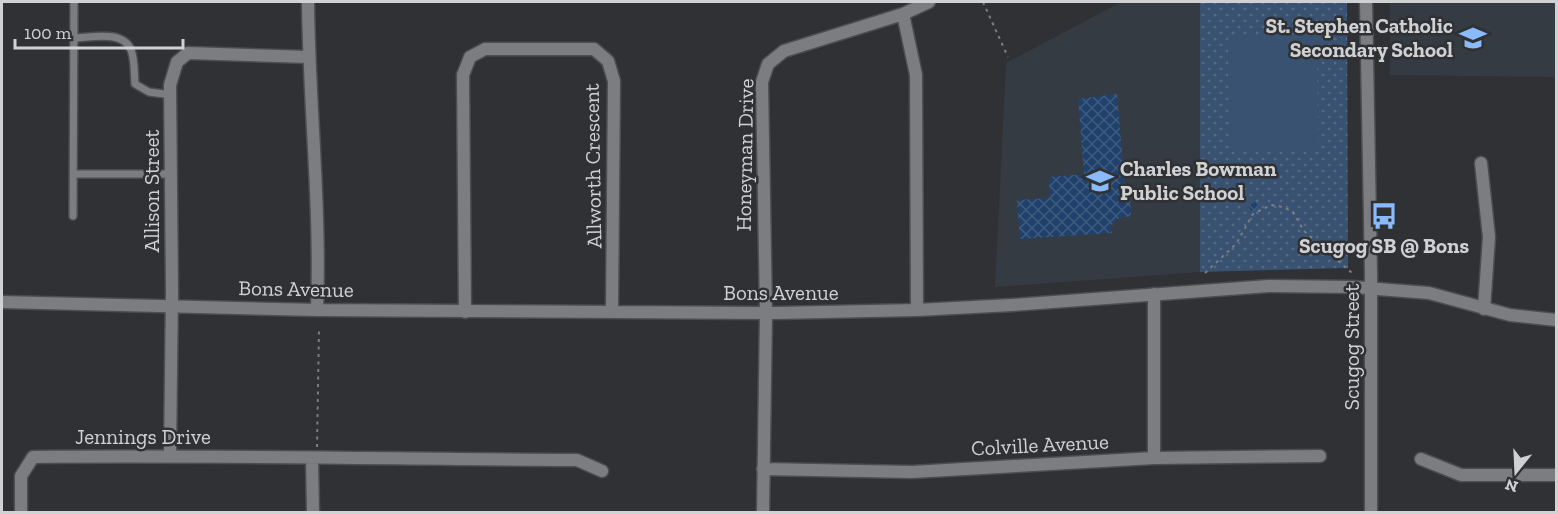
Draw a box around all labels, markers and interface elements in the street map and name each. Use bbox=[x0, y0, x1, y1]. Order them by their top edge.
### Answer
scale bar bbox=[15, 12, 183, 50]
place label: St. Stephen Catholic Secondary School bbox=[1265, 13, 1453, 62]
text: 100 m bbox=[24, 22, 72, 44]
school or university icon: St. Stephen Catholic Secondary School bbox=[1458, 23, 1488, 53]
street label: Honeyman Drive bbox=[731, 78, 758, 232]
street label: Allworth Crescent bbox=[579, 83, 606, 249]
street label: Allison Street bbox=[139, 129, 164, 252]
place label: Charles Bowman Public School bbox=[1120, 156, 1277, 205]
school or university icon: Charles Bowman Public School bbox=[1085, 166, 1115, 196]
bus stop icon: Scugog SB @ Bons bbox=[1369, 201, 1399, 231]
place label: Scugog SB @ Bons bbox=[1299, 233, 1469, 258]
street label: Bons Avenue bbox=[238, 275, 354, 302]
street label: Bons Avenue bbox=[723, 280, 839, 305]
street label: Scugog Street bbox=[1339, 284, 1364, 410]
street label: Jennings Drive bbox=[75, 424, 211, 449]
street label: Colville Avenue bbox=[970, 428, 1110, 461]
north arrow bbox=[1486, 442, 1546, 502]
text: N bbox=[1503, 475, 1520, 497]

